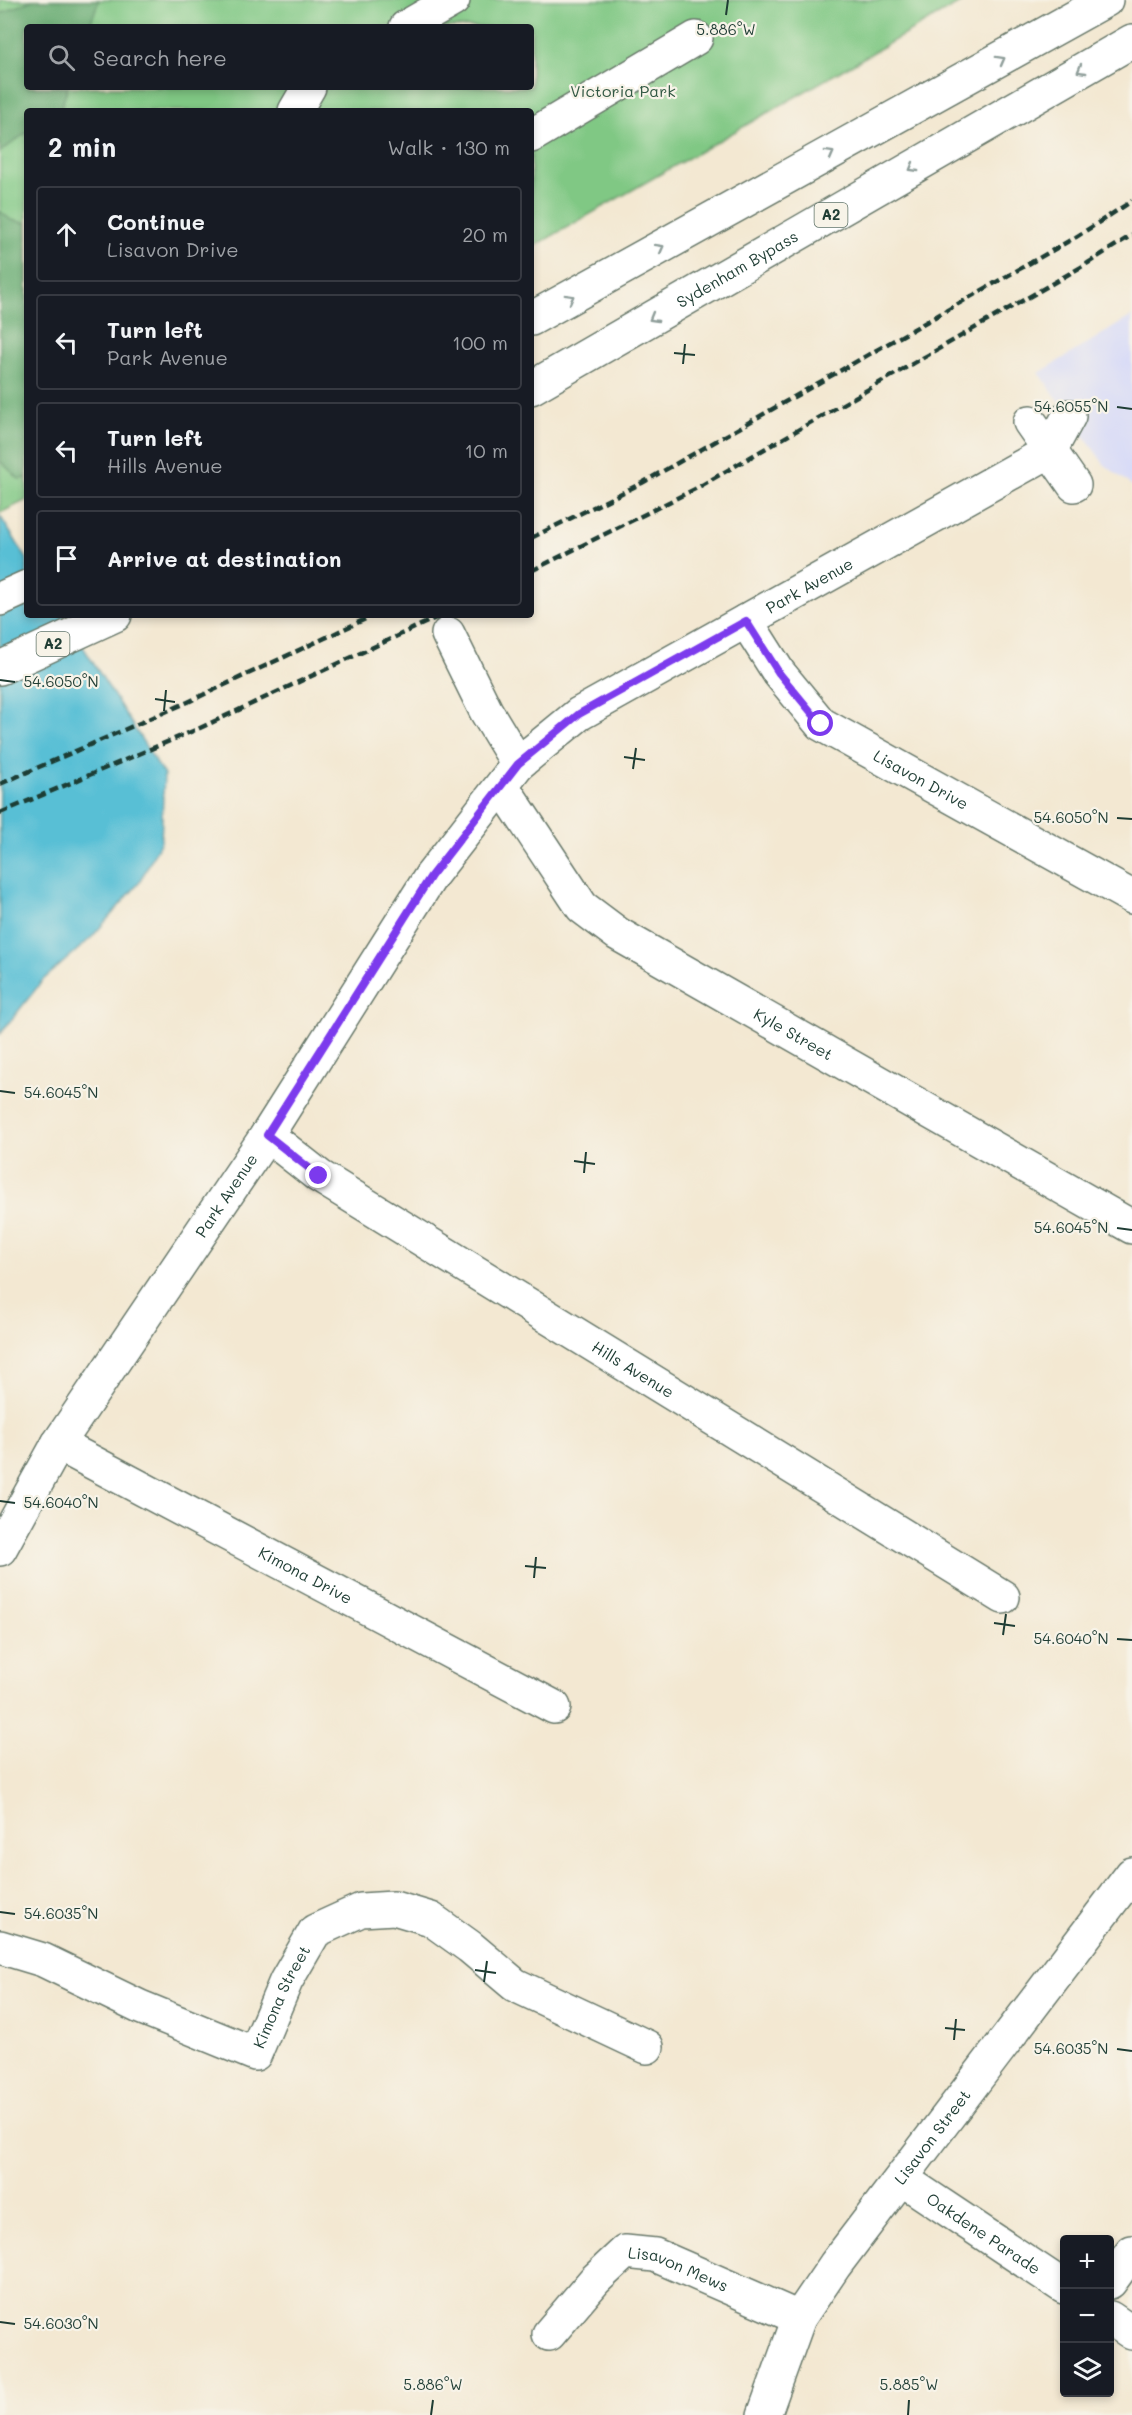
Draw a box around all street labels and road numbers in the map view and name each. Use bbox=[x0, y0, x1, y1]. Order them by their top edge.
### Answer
road number: A2 bbox=[814, 203, 848, 227]
street label: Sydenham Bypass bbox=[672, 225, 801, 312]
street label: Park Avenue bbox=[762, 552, 856, 618]
road number: A2 bbox=[36, 632, 70, 656]
street label: Lisavon Drive bbox=[870, 744, 972, 814]
street label: Kyle Street bbox=[750, 1003, 837, 1065]
street label: Park Avenue bbox=[190, 1149, 262, 1241]
street label: Hills Avenue bbox=[588, 1336, 678, 1402]
street label: Kimona Drive bbox=[255, 1541, 356, 1608]
street label: Kimona Street bbox=[248, 1941, 315, 2051]
street label: Lisavon Street bbox=[889, 2085, 975, 2188]
street label: Oakdene Parade bbox=[923, 2187, 1045, 2279]
street label: Lisavon Mews bbox=[627, 2241, 732, 2296]

